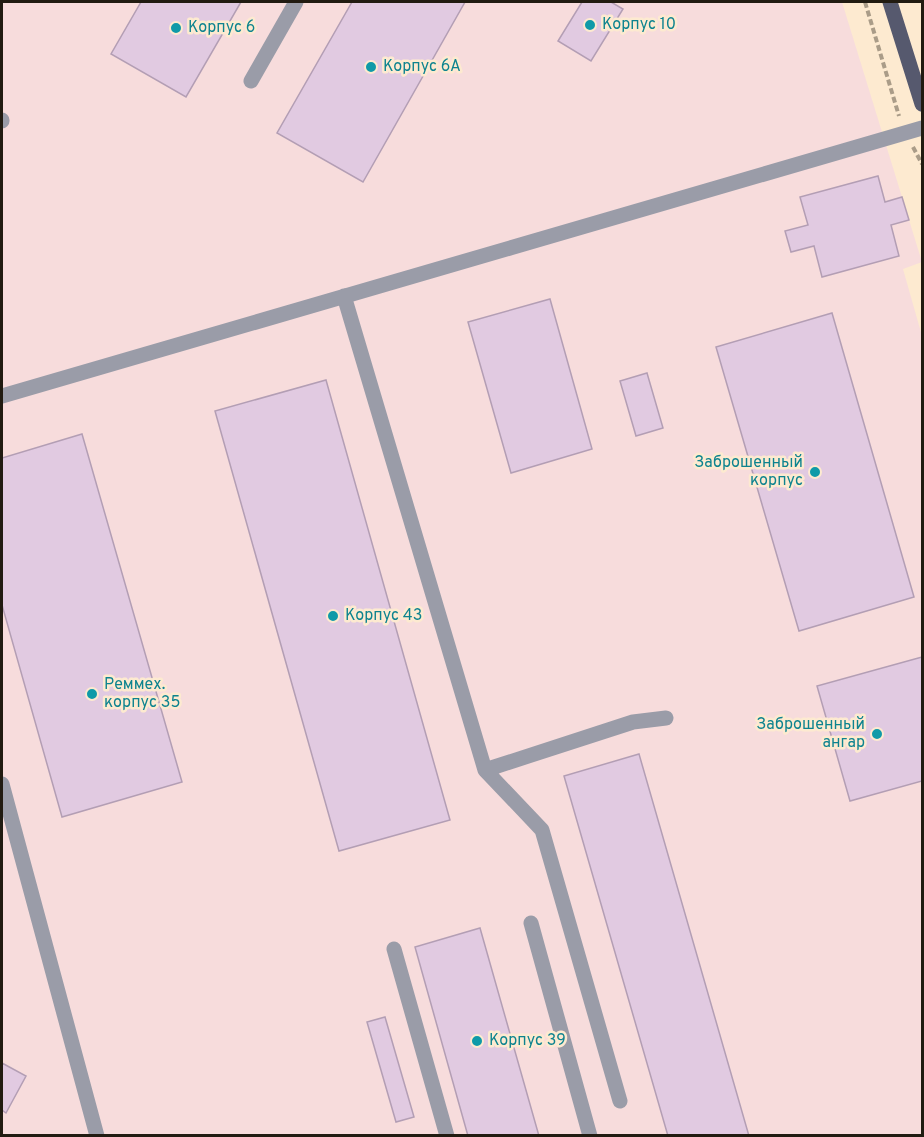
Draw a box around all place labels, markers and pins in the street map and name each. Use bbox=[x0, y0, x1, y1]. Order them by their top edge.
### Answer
place label: Корпус 10 bbox=[602, 15, 676, 35]
place label: Корпус 6 bbox=[188, 18, 255, 38]
marker: Корпус 10 bbox=[583, 18, 597, 32]
marker: Корпус 6 bbox=[169, 21, 183, 35]
place label: Корпус 6А bbox=[383, 57, 461, 77]
marker: Корпус 6А bbox=[364, 60, 378, 74]
place label: Заброшенный корпус bbox=[694, 453, 803, 491]
marker: Заброшенный корпус bbox=[808, 465, 822, 479]
place label: Корпус 43 bbox=[345, 606, 422, 626]
marker: Корпус 43 bbox=[326, 609, 340, 623]
place label: Реммех. корпус 35 bbox=[104, 675, 180, 713]
marker: Реммех. корпус 35 bbox=[85, 687, 99, 701]
place label: Заброшенный ангар bbox=[756, 715, 865, 753]
marker: Заброшенный ангар bbox=[870, 727, 884, 741]
place label: Корпус 39 bbox=[489, 1031, 566, 1051]
marker: Корпус 39 bbox=[470, 1034, 484, 1048]

